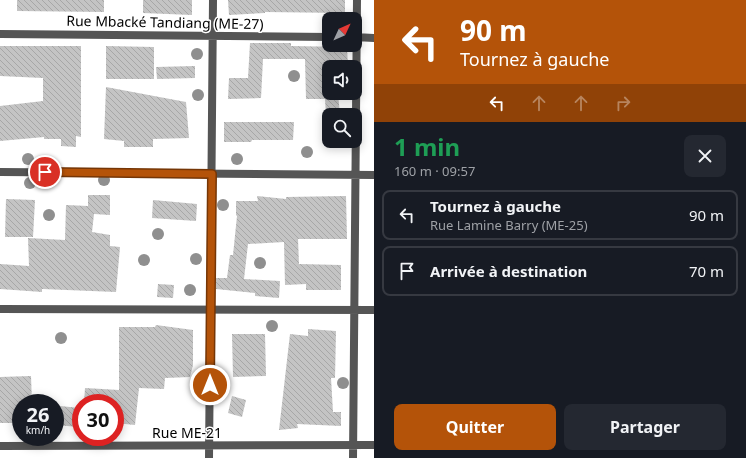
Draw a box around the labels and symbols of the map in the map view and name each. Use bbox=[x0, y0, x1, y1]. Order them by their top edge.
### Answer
street label: Rue Mbacké Tandiang (ME-27) bbox=[66, 11, 264, 33]
north arrow bbox=[322, 12, 362, 52]
pin bbox=[28, 155, 62, 189]
position arrow bbox=[189, 364, 231, 406]
speed limit sign: 30 bbox=[72, 394, 124, 446]
street label: Rue ME-21 bbox=[152, 423, 222, 442]

